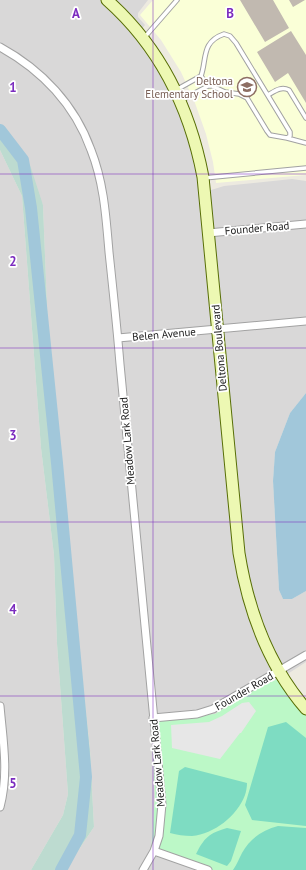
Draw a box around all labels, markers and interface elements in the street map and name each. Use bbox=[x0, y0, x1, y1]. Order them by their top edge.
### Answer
text: A bbox=[72, 5, 80, 22]
text: B bbox=[226, 5, 234, 22]
place label: Deltona Elementary School bbox=[145, 74, 234, 101]
school or university icon: Deltona Elementary School bbox=[236, 76, 258, 98]
text: 1 bbox=[9, 79, 17, 96]
street label: Founder Road bbox=[224, 218, 290, 238]
text: 2 bbox=[9, 253, 17, 270]
street label: Deltona Boulevard bbox=[208, 304, 230, 392]
street label: Belen Avenue bbox=[132, 324, 197, 344]
street label: Meadow Lark Road bbox=[116, 396, 138, 485]
text: 3 bbox=[9, 427, 17, 444]
text: 4 bbox=[9, 601, 17, 618]
street label: Founder Road bbox=[212, 669, 276, 713]
street label: Meadow Lark Road bbox=[146, 718, 168, 807]
text: 5 bbox=[9, 775, 17, 792]

